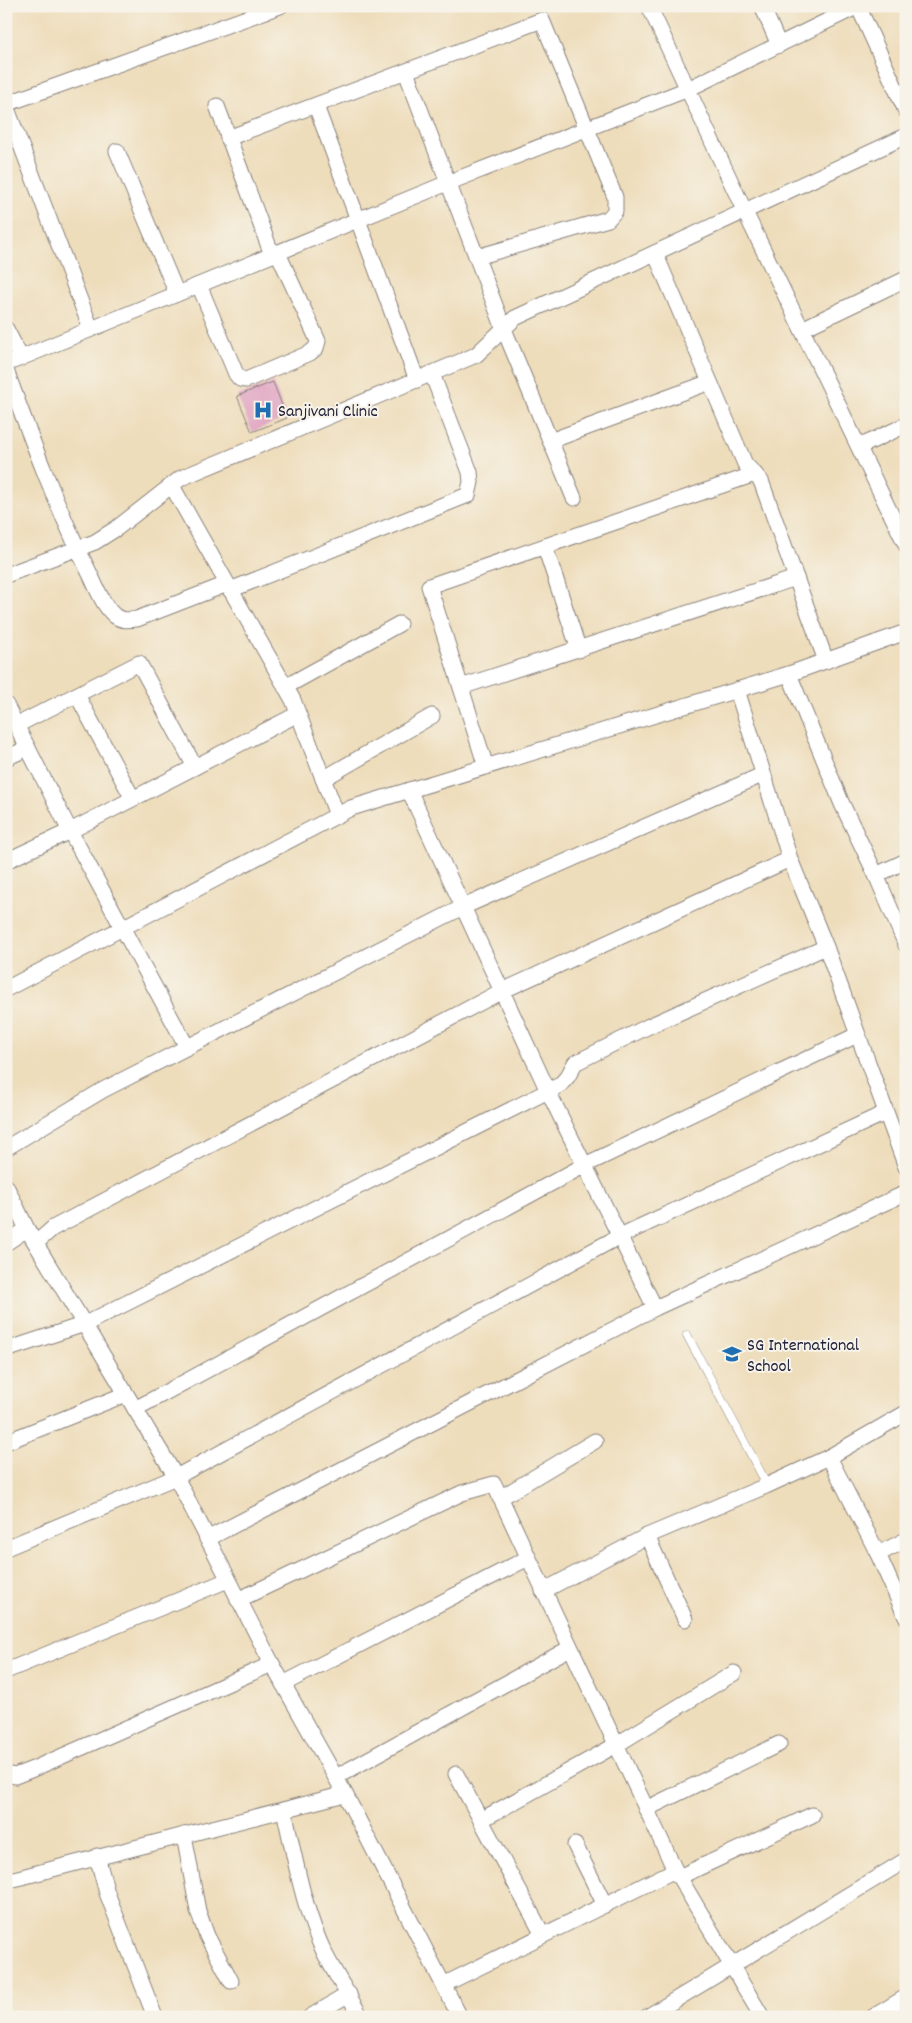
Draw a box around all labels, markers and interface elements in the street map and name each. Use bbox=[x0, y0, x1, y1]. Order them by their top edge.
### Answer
hospital icon: Sanjivani Clinic bbox=[252, 399, 274, 421]
place label: Sanjivani Clinic bbox=[278, 400, 378, 425]
place label: SG International School bbox=[747, 1334, 860, 1380]
school or university icon: SG International School bbox=[721, 1343, 743, 1365]

